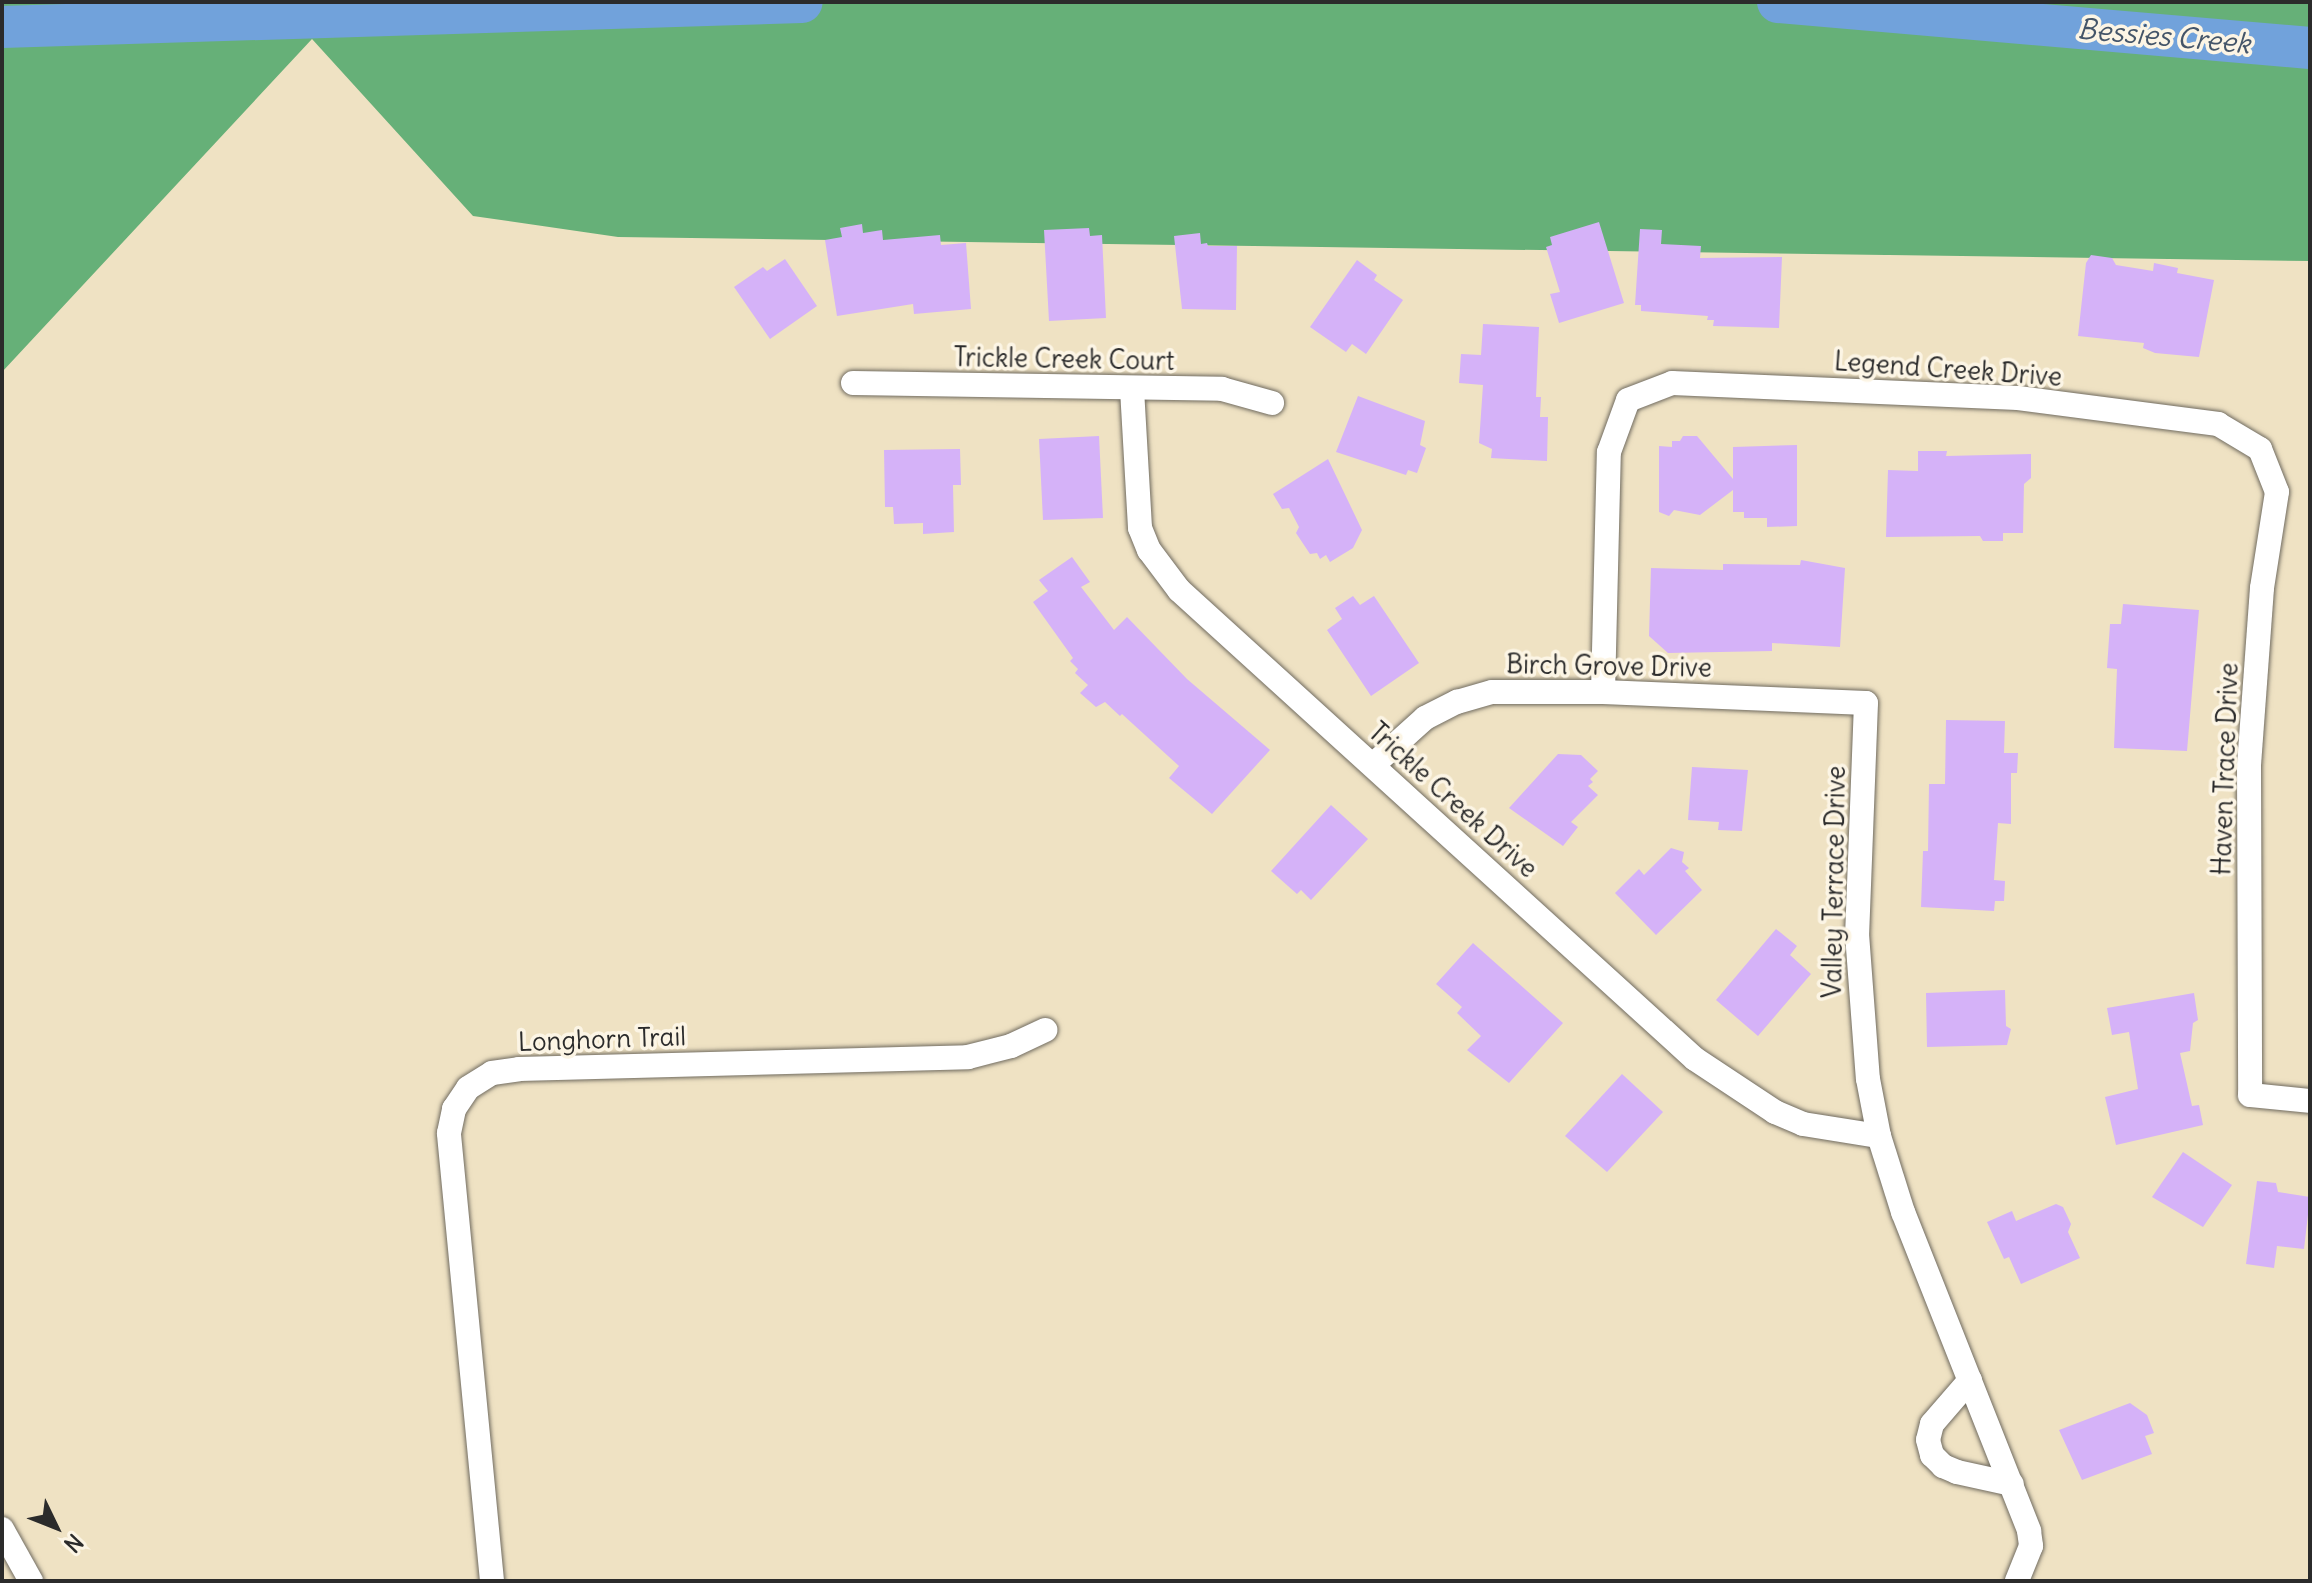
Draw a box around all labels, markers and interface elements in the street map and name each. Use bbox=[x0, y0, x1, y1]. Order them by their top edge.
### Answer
water label: Bessies Creek bbox=[2076, 12, 2252, 60]
street label: Trickle Creek Court bbox=[953, 341, 1175, 377]
street label: Legend Creek Drive bbox=[1833, 345, 2063, 393]
street label: Birch Grove Drive bbox=[1506, 649, 1712, 683]
street label: Haven Trace Drive bbox=[2206, 662, 2244, 876]
street label: Trickle Creek Drive bbox=[1362, 716, 1544, 884]
street label: Valley Terrace Drive bbox=[1816, 765, 1852, 999]
street label: Longhorn Trail bbox=[517, 1020, 687, 1058]
north arrow bbox=[16, 1487, 96, 1567]
text: N bbox=[58, 1528, 89, 1558]

